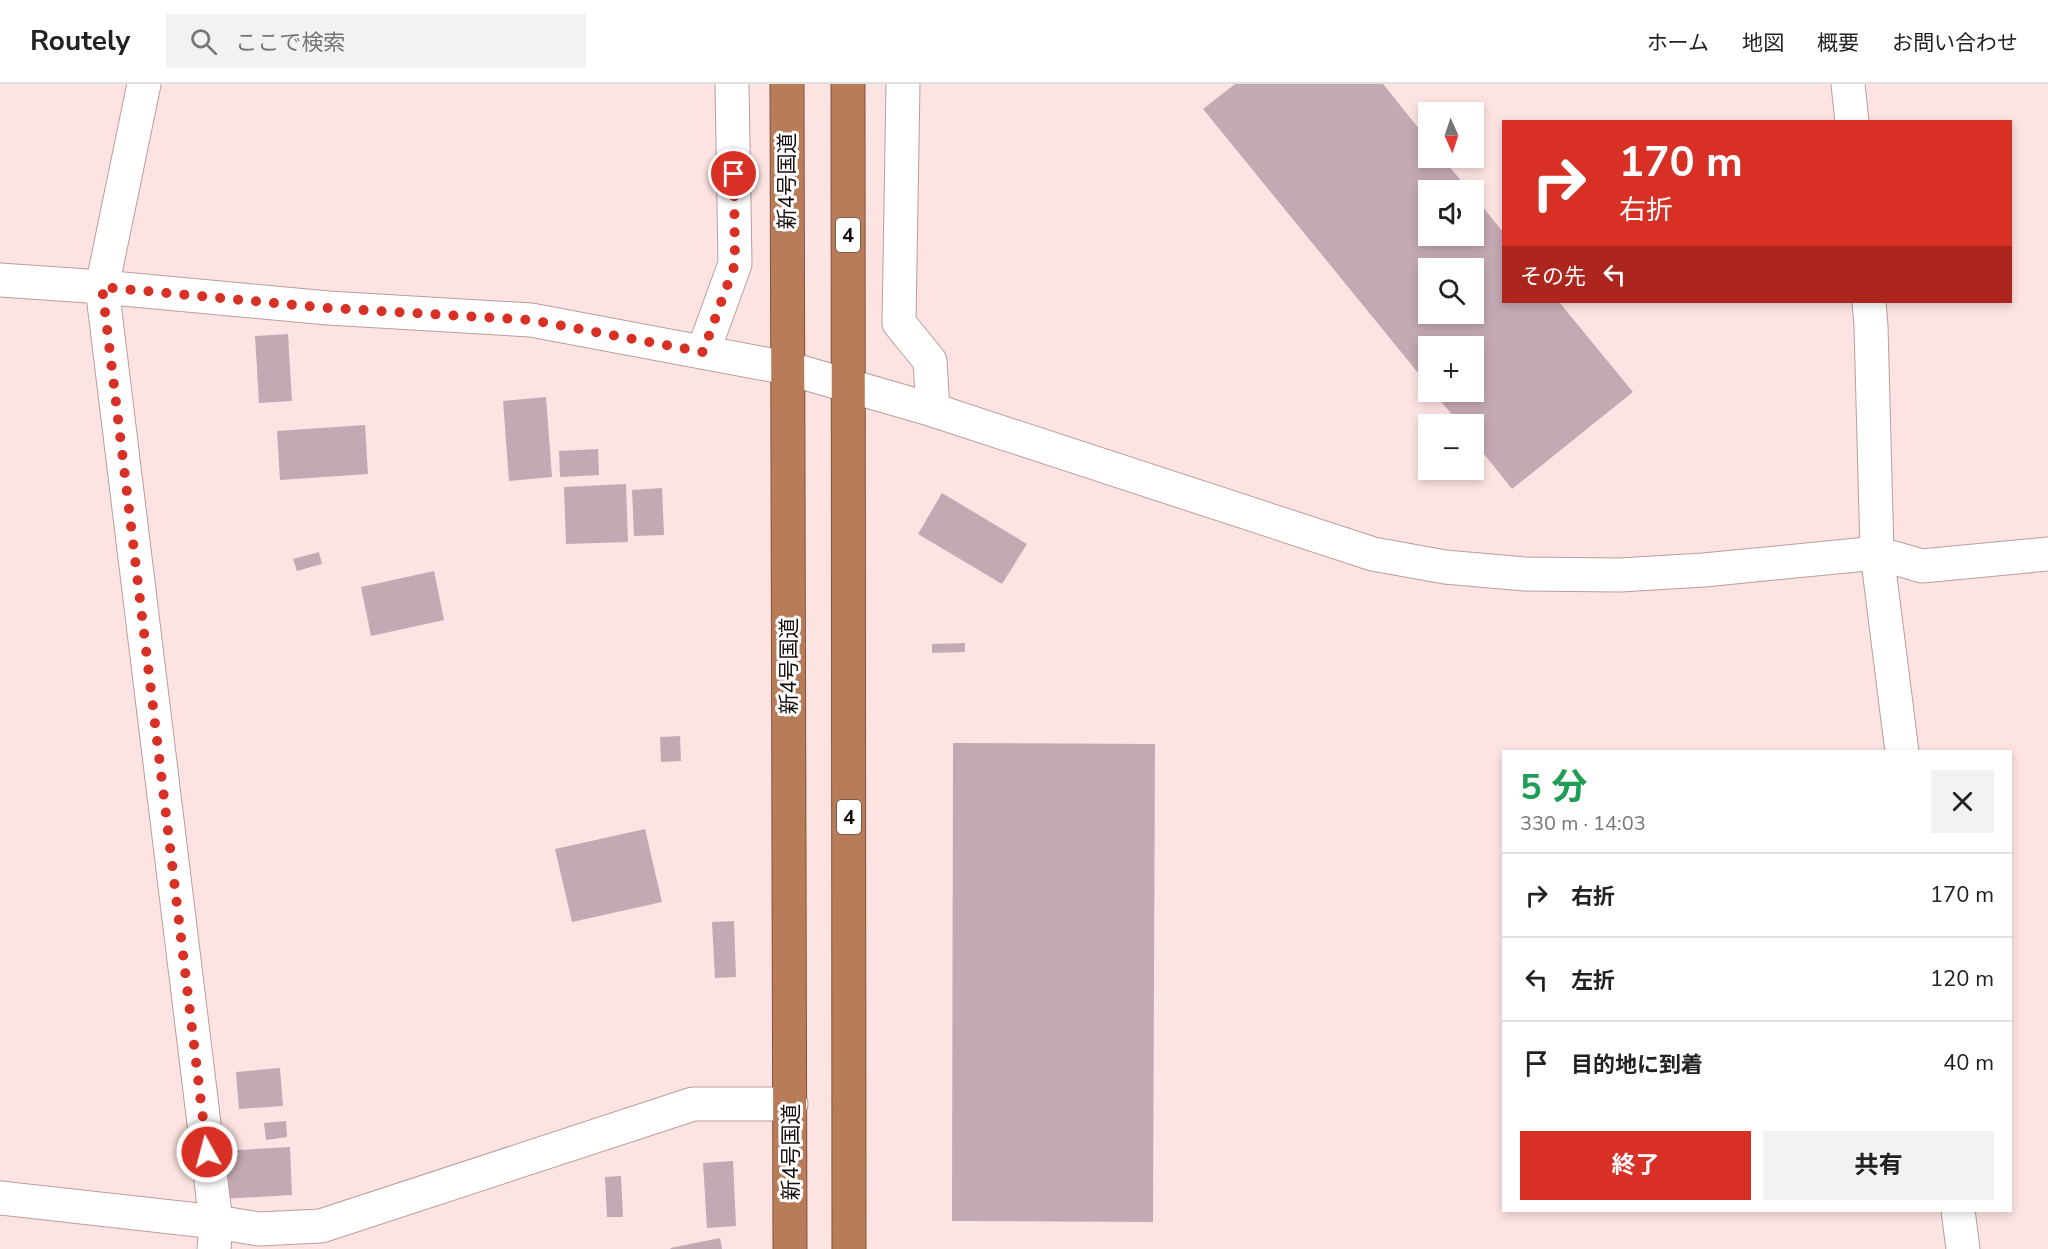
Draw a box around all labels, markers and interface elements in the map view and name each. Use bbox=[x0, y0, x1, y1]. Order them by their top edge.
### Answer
search box bbox=[166, 14, 586, 68]
text: Routely bbox=[30, 22, 130, 60]
icon: search bbox=[187, 25, 220, 58]
text: ここで検索 bbox=[235, 28, 345, 58]
text: ホーム bbox=[1647, 29, 1709, 57]
text: 地図 bbox=[1742, 29, 1784, 57]
text: 概要 bbox=[1817, 29, 1859, 57]
text: お問い合わせ bbox=[1892, 29, 2018, 57]
north arrow bbox=[1418, 102, 1484, 168]
map controls bbox=[1418, 102, 1484, 480]
street label: 新4号国道 bbox=[773, 133, 801, 229]
text: 170 m bbox=[1619, 134, 1743, 191]
icon: right bbox=[1520, 144, 1598, 222]
pin bbox=[708, 148, 759, 199]
icon: arrive bbox=[717, 157, 750, 190]
button: sound bbox=[1418, 180, 1484, 246]
text: 右折 bbox=[1619, 192, 1673, 229]
road number: 4 bbox=[836, 218, 860, 252]
button: search bbox=[1418, 258, 1484, 324]
icon: left bbox=[1598, 258, 1631, 291]
text: その先 bbox=[1520, 262, 1586, 292]
button: + bbox=[1418, 336, 1484, 402]
button: − bbox=[1418, 414, 1484, 480]
street label: 新4号国道 bbox=[775, 618, 803, 714]
text: 5 分 bbox=[1520, 763, 1587, 812]
button: close bbox=[1931, 770, 1994, 833]
road number: 4 bbox=[837, 800, 861, 834]
text: 330 m · 14:03 bbox=[1520, 810, 1646, 837]
icon: right bbox=[1520, 879, 1553, 912]
text: 170 m bbox=[1930, 880, 1994, 910]
text: 右折 bbox=[1571, 882, 1615, 912]
icon: left bbox=[1520, 963, 1553, 996]
text: 120 m bbox=[1930, 964, 1994, 994]
text: 左折 bbox=[1571, 966, 1615, 996]
icon: arrive bbox=[1520, 1047, 1553, 1080]
text: 40 m bbox=[1943, 1048, 1994, 1078]
text: 目的地に到着 bbox=[1571, 1050, 1703, 1080]
street label: 新4号国道 bbox=[777, 1104, 805, 1200]
position arrow bbox=[175, 1120, 239, 1184]
button: 終了 bbox=[1520, 1131, 1751, 1200]
button: 共有 bbox=[1763, 1131, 1994, 1200]

